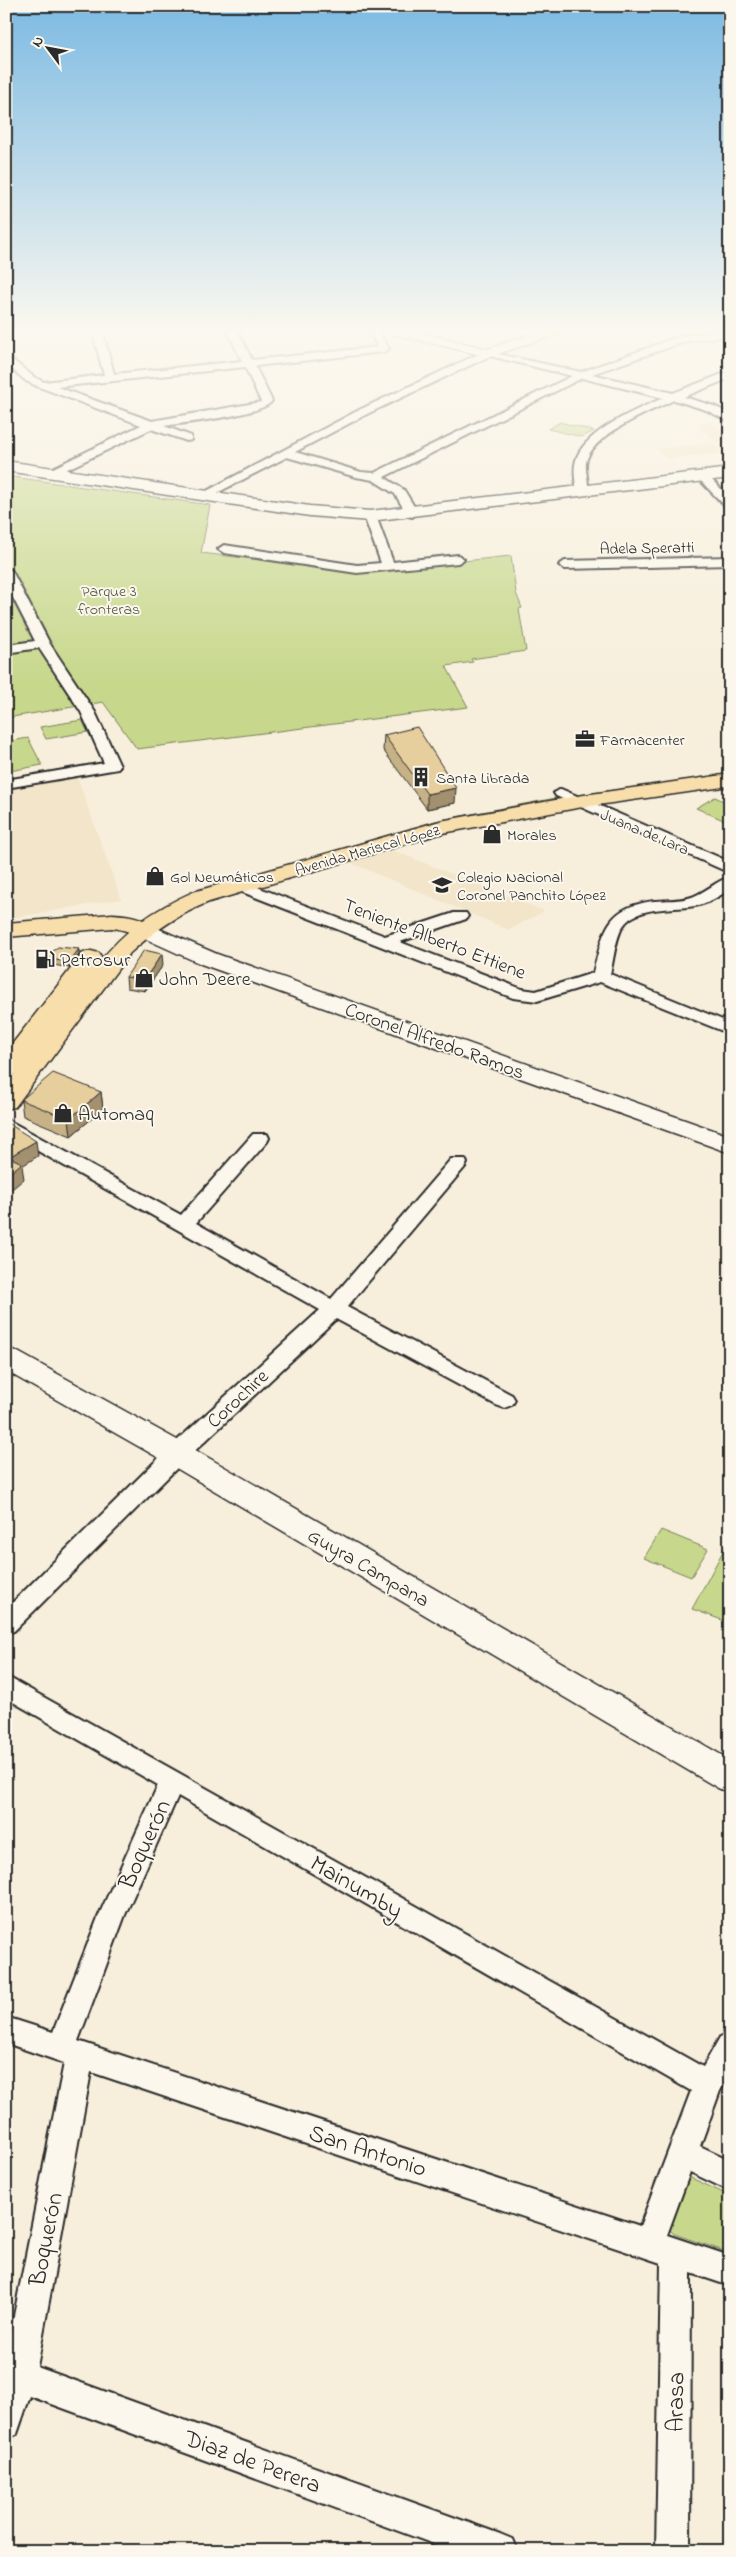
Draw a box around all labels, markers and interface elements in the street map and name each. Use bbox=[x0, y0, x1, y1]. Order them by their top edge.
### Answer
north arrow bbox=[22, 22, 72, 72]
text: N bbox=[27, 32, 50, 51]
street label: Adela Speratti bbox=[599, 536, 695, 562]
park label: Parque 3 fronteras bbox=[78, 580, 140, 622]
office icon: Farmacenter bbox=[574, 728, 596, 750]
place label: Farmacenter bbox=[599, 729, 685, 753]
building icon: Santa Librada bbox=[410, 766, 432, 788]
place label: Santa Librada bbox=[436, 767, 529, 791]
street label: Juana de Lara bbox=[596, 803, 692, 862]
street label: Avenida Mariscal López bbox=[292, 819, 443, 883]
shop icon: Morales bbox=[481, 823, 503, 845]
place label: Morales bbox=[507, 824, 557, 848]
shop icon: Gol Neumáticos bbox=[144, 865, 166, 887]
place label: Gol Neumáticos bbox=[170, 866, 274, 890]
place label: Colegio Nacional Coronel Panchito López bbox=[457, 866, 606, 908]
school or university icon: Colegio Nacional Coronel Panchito López bbox=[431, 874, 453, 896]
street label: Teniente Alberto Ettiene bbox=[338, 892, 530, 989]
place label: Petrosur bbox=[60, 947, 131, 976]
fuel station icon: Petrosur bbox=[34, 948, 56, 970]
place label: John Deere bbox=[159, 966, 251, 995]
shop icon: John Deere bbox=[133, 967, 155, 989]
street label: Coronel Alfredo Ramos bbox=[340, 996, 528, 1088]
place label: Automaq bbox=[78, 1101, 153, 1130]
shop icon: Automaq bbox=[52, 1102, 74, 1124]
street label: Corochire bbox=[201, 1364, 276, 1436]
street label: Guyra Campana bbox=[301, 1522, 434, 1616]
street label: Boquerón bbox=[111, 1795, 182, 1896]
street label: Mainumby bbox=[302, 1848, 409, 1930]
street label: San Antonio bbox=[304, 2117, 431, 2188]
street label: Boquerón bbox=[21, 2190, 74, 2290]
street label: Arasa bbox=[659, 2372, 696, 2433]
street label: Diaz de Perera bbox=[178, 2422, 325, 2504]

